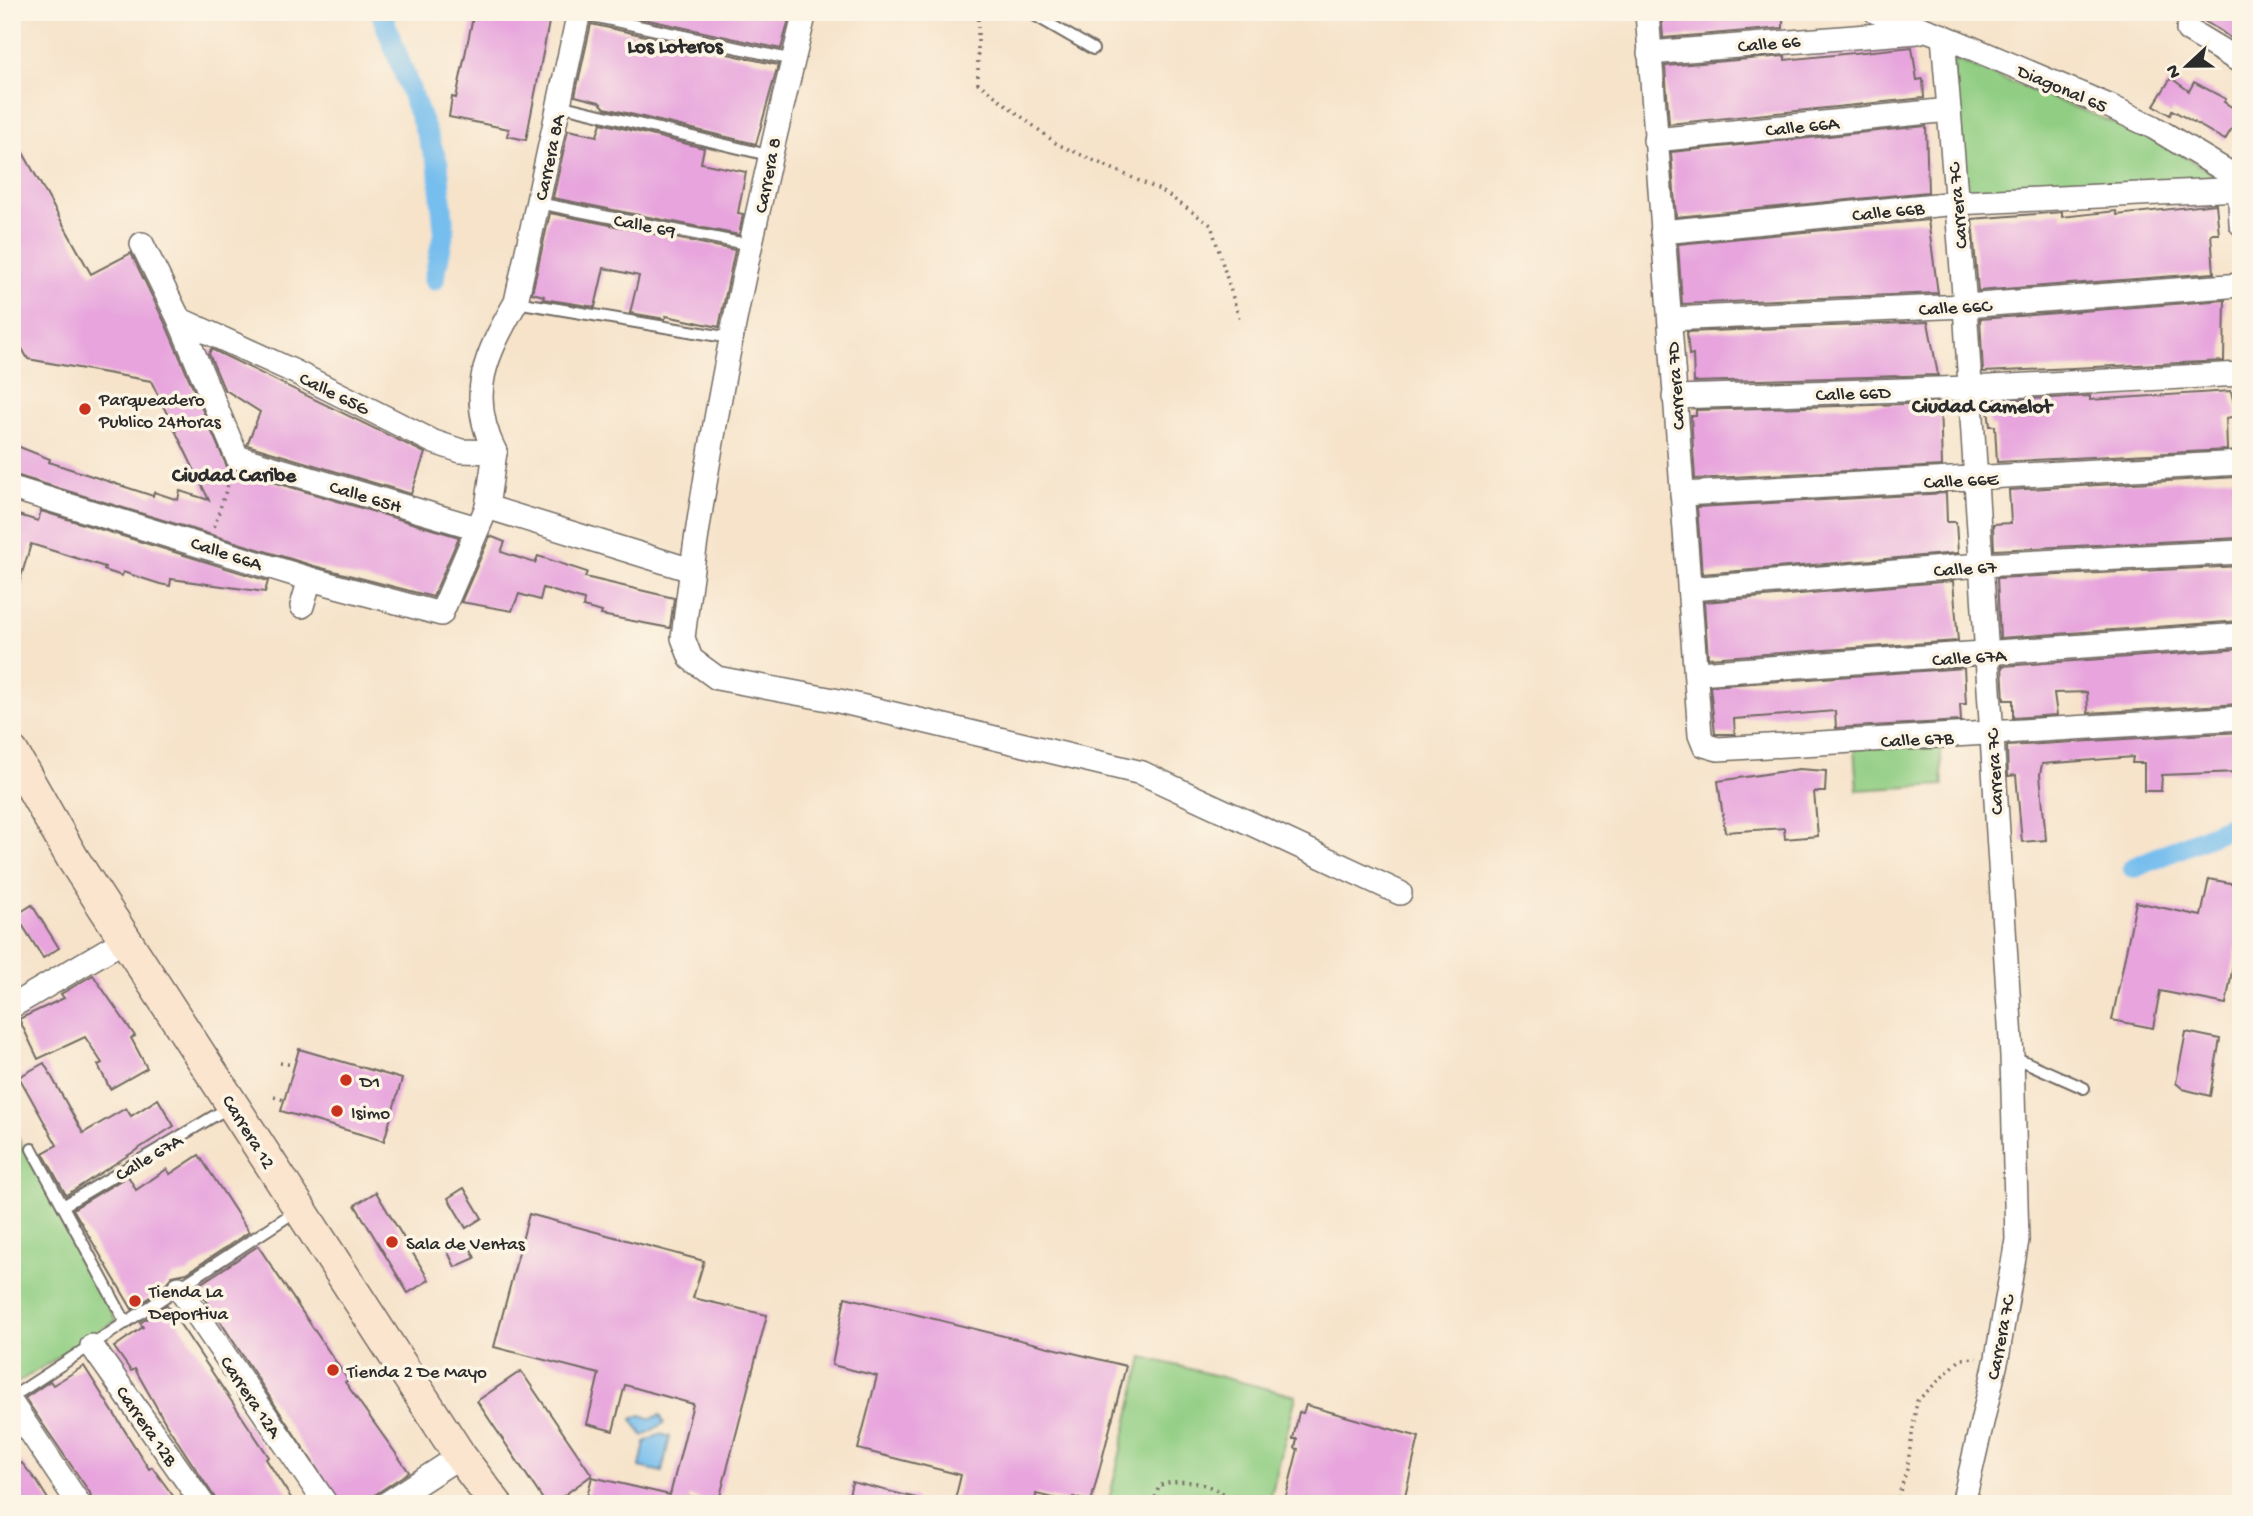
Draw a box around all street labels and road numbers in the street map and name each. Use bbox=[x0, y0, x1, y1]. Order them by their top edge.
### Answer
street label: Calle 66 bbox=[1737, 31, 1802, 60]
street label: Diagonal 65 bbox=[2011, 60, 2110, 119]
street label: Carrera 8A bbox=[531, 111, 572, 203]
street label: Calle 66A bbox=[1764, 113, 1842, 144]
street label: Carrera 8 bbox=[751, 136, 788, 215]
street label: Carrera 7C bbox=[1944, 160, 1975, 250]
street label: Calle 66B bbox=[1851, 198, 1927, 229]
street label: Calle 69 bbox=[611, 210, 678, 245]
street label: Calle 66C bbox=[1918, 296, 1994, 323]
street label: Carrera 7D bbox=[1663, 340, 1692, 431]
street label: Calle 65G bbox=[295, 368, 373, 422]
street label: Calle 66D bbox=[1815, 383, 1892, 408]
street label: Calle 66E bbox=[1923, 469, 2000, 496]
street label: Calle 65H bbox=[326, 477, 404, 520]
street label: Calle 66A bbox=[187, 533, 266, 578]
street label: Calle 67 bbox=[1933, 557, 1999, 584]
street label: Calle 67A bbox=[1931, 645, 2009, 674]
street label: Carrera 7C bbox=[1983, 727, 2010, 815]
street label: Calle 67B bbox=[1880, 728, 1955, 755]
street label: Carrera 12 bbox=[215, 1092, 279, 1174]
street label: Calle 67A bbox=[112, 1129, 189, 1188]
street label: Carrera 7C bbox=[1983, 1292, 2022, 1382]
street label: Carrera 12A bbox=[213, 1353, 286, 1445]
street label: Carrera 12B bbox=[109, 1382, 182, 1473]

